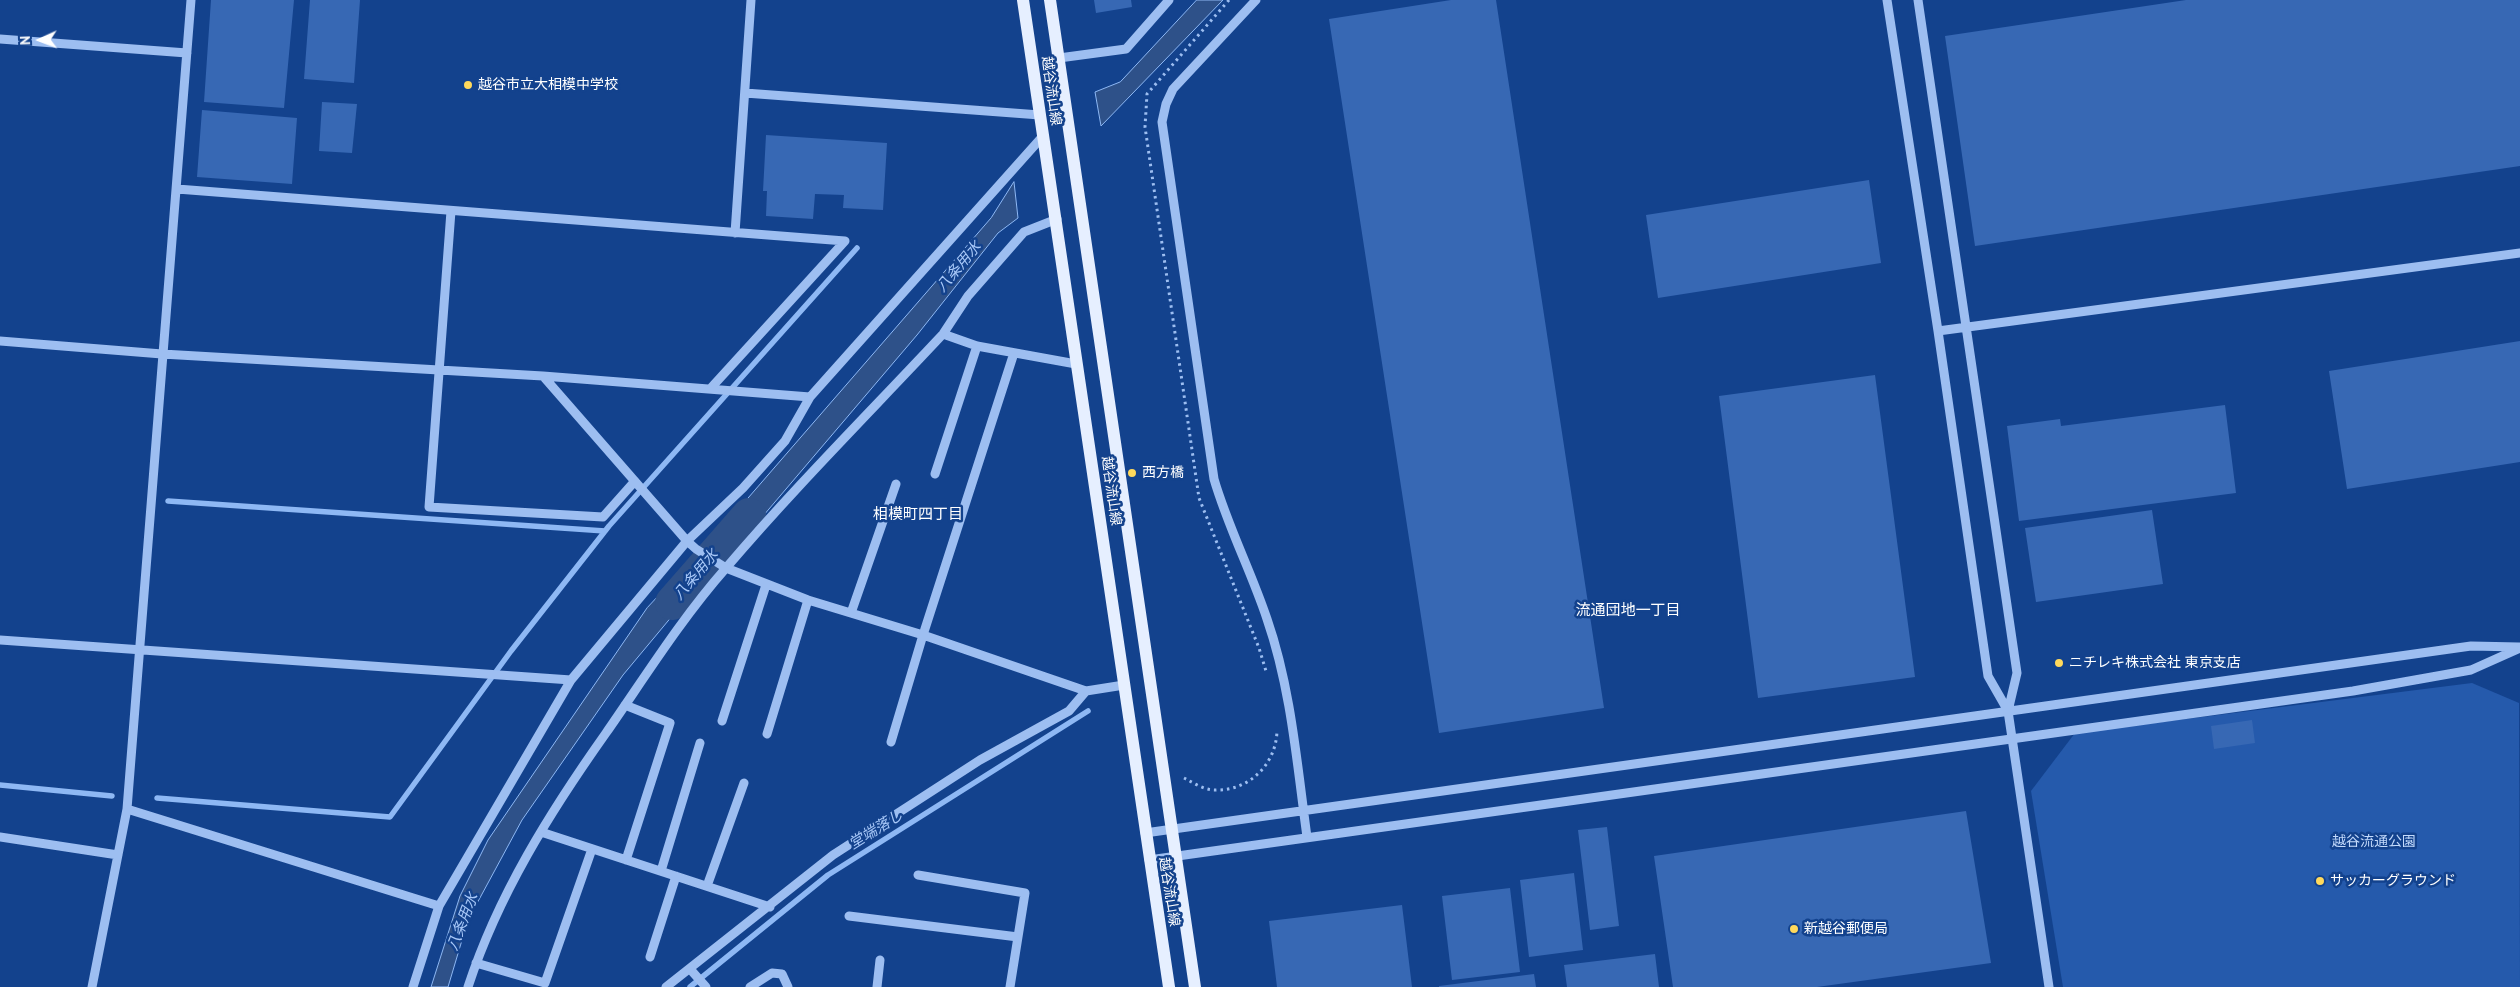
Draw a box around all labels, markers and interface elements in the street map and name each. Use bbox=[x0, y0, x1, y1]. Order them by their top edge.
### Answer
north arrow bbox=[15, 15, 65, 65]
text: N bbox=[16, 36, 34, 45]
street label: 越谷流山線 bbox=[1038, 55, 1064, 127]
place label: 越谷市立大相模中学校 bbox=[478, 77, 618, 93]
marker: 越谷市立大相模中学校 bbox=[462, 79, 474, 91]
water label: 八条用水 bbox=[933, 238, 985, 296]
street label: 越谷流山線 bbox=[1098, 455, 1124, 527]
place label: 西方橋 bbox=[1142, 465, 1184, 481]
marker: 西方橋 bbox=[1126, 467, 1138, 479]
district label: 相模町四丁目 bbox=[873, 506, 963, 524]
water label: 八条用水 bbox=[670, 546, 722, 604]
district label: 流通団地一丁目 bbox=[1576, 602, 1680, 620]
place label: ニチレキ株式会社 東京支店 bbox=[2069, 655, 2241, 671]
marker: ニチレキ株式会社 東京支店 bbox=[2053, 657, 2065, 669]
water label: 堂端落し bbox=[846, 806, 906, 854]
park label: 越谷流通公園 bbox=[2332, 834, 2416, 850]
street label: 越谷流山線 bbox=[1155, 856, 1183, 928]
place label: サッカーグラウンド bbox=[2330, 873, 2456, 889]
marker: サッカーグラウンド bbox=[2314, 875, 2326, 887]
water label: 八条用水 bbox=[444, 891, 482, 953]
place label: 新越谷郵便局 bbox=[1804, 921, 1888, 937]
marker: 新越谷郵便局 bbox=[1788, 923, 1800, 935]

